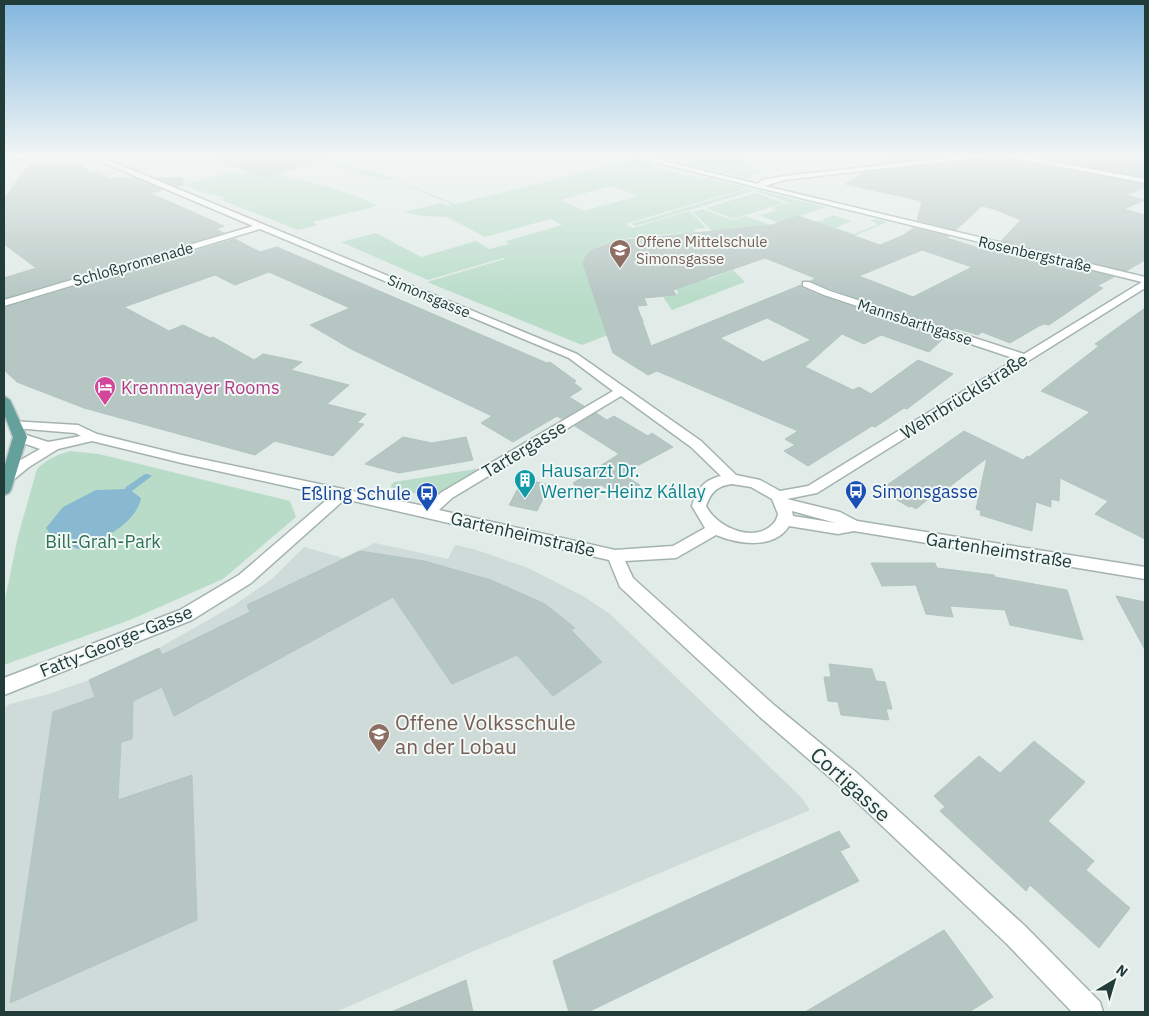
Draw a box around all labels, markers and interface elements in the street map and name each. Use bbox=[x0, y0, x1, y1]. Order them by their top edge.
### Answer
place label: Offene Mittelschule Simonsgasse bbox=[636, 232, 768, 268]
street label: Rosenbergstraße bbox=[977, 232, 1093, 276]
street label: Schloßpromenade bbox=[71, 238, 195, 290]
school or university icon: Offene Mittelschule Simonsgasse bbox=[608, 238, 632, 269]
street label: Simonsgasse bbox=[385, 270, 473, 322]
street label: Mannsbarthgasse bbox=[855, 295, 975, 349]
street label: Wehrbrücklstraße bbox=[896, 348, 1032, 444]
hotel icon: Krennmayer Rooms bbox=[93, 375, 117, 406]
place label: Krennmayer Rooms bbox=[121, 376, 280, 399]
street label: Tartergasse bbox=[478, 415, 570, 483]
place label: Hausarzt Dr. Werner-Heinz Kállay bbox=[541, 459, 706, 503]
building icon: Hausarzt Dr. Werner-Heinz Kállay bbox=[513, 468, 537, 499]
bus stop icon: Simonsgasse bbox=[844, 479, 868, 510]
place label: Simonsgasse bbox=[872, 480, 978, 503]
bus stop icon: Eßling Schule bbox=[415, 481, 439, 512]
place label: Eßling Schule bbox=[301, 482, 411, 505]
street label: Gartenheimstraße bbox=[448, 506, 598, 562]
street label: Gartenheimstraße bbox=[924, 527, 1074, 573]
park label: Bill-Grah-Park bbox=[45, 530, 161, 553]
street label: Fatty-George-Gasse bbox=[36, 600, 196, 682]
place label: Offene Volksschule an der Lobau bbox=[395, 708, 576, 760]
school or university icon: Offene Volksschule an der Lobau bbox=[367, 722, 391, 753]
street label: Cortigasse bbox=[805, 740, 897, 828]
north arrow bbox=[1089, 956, 1139, 1006]
text: N bbox=[1112, 961, 1132, 981]

